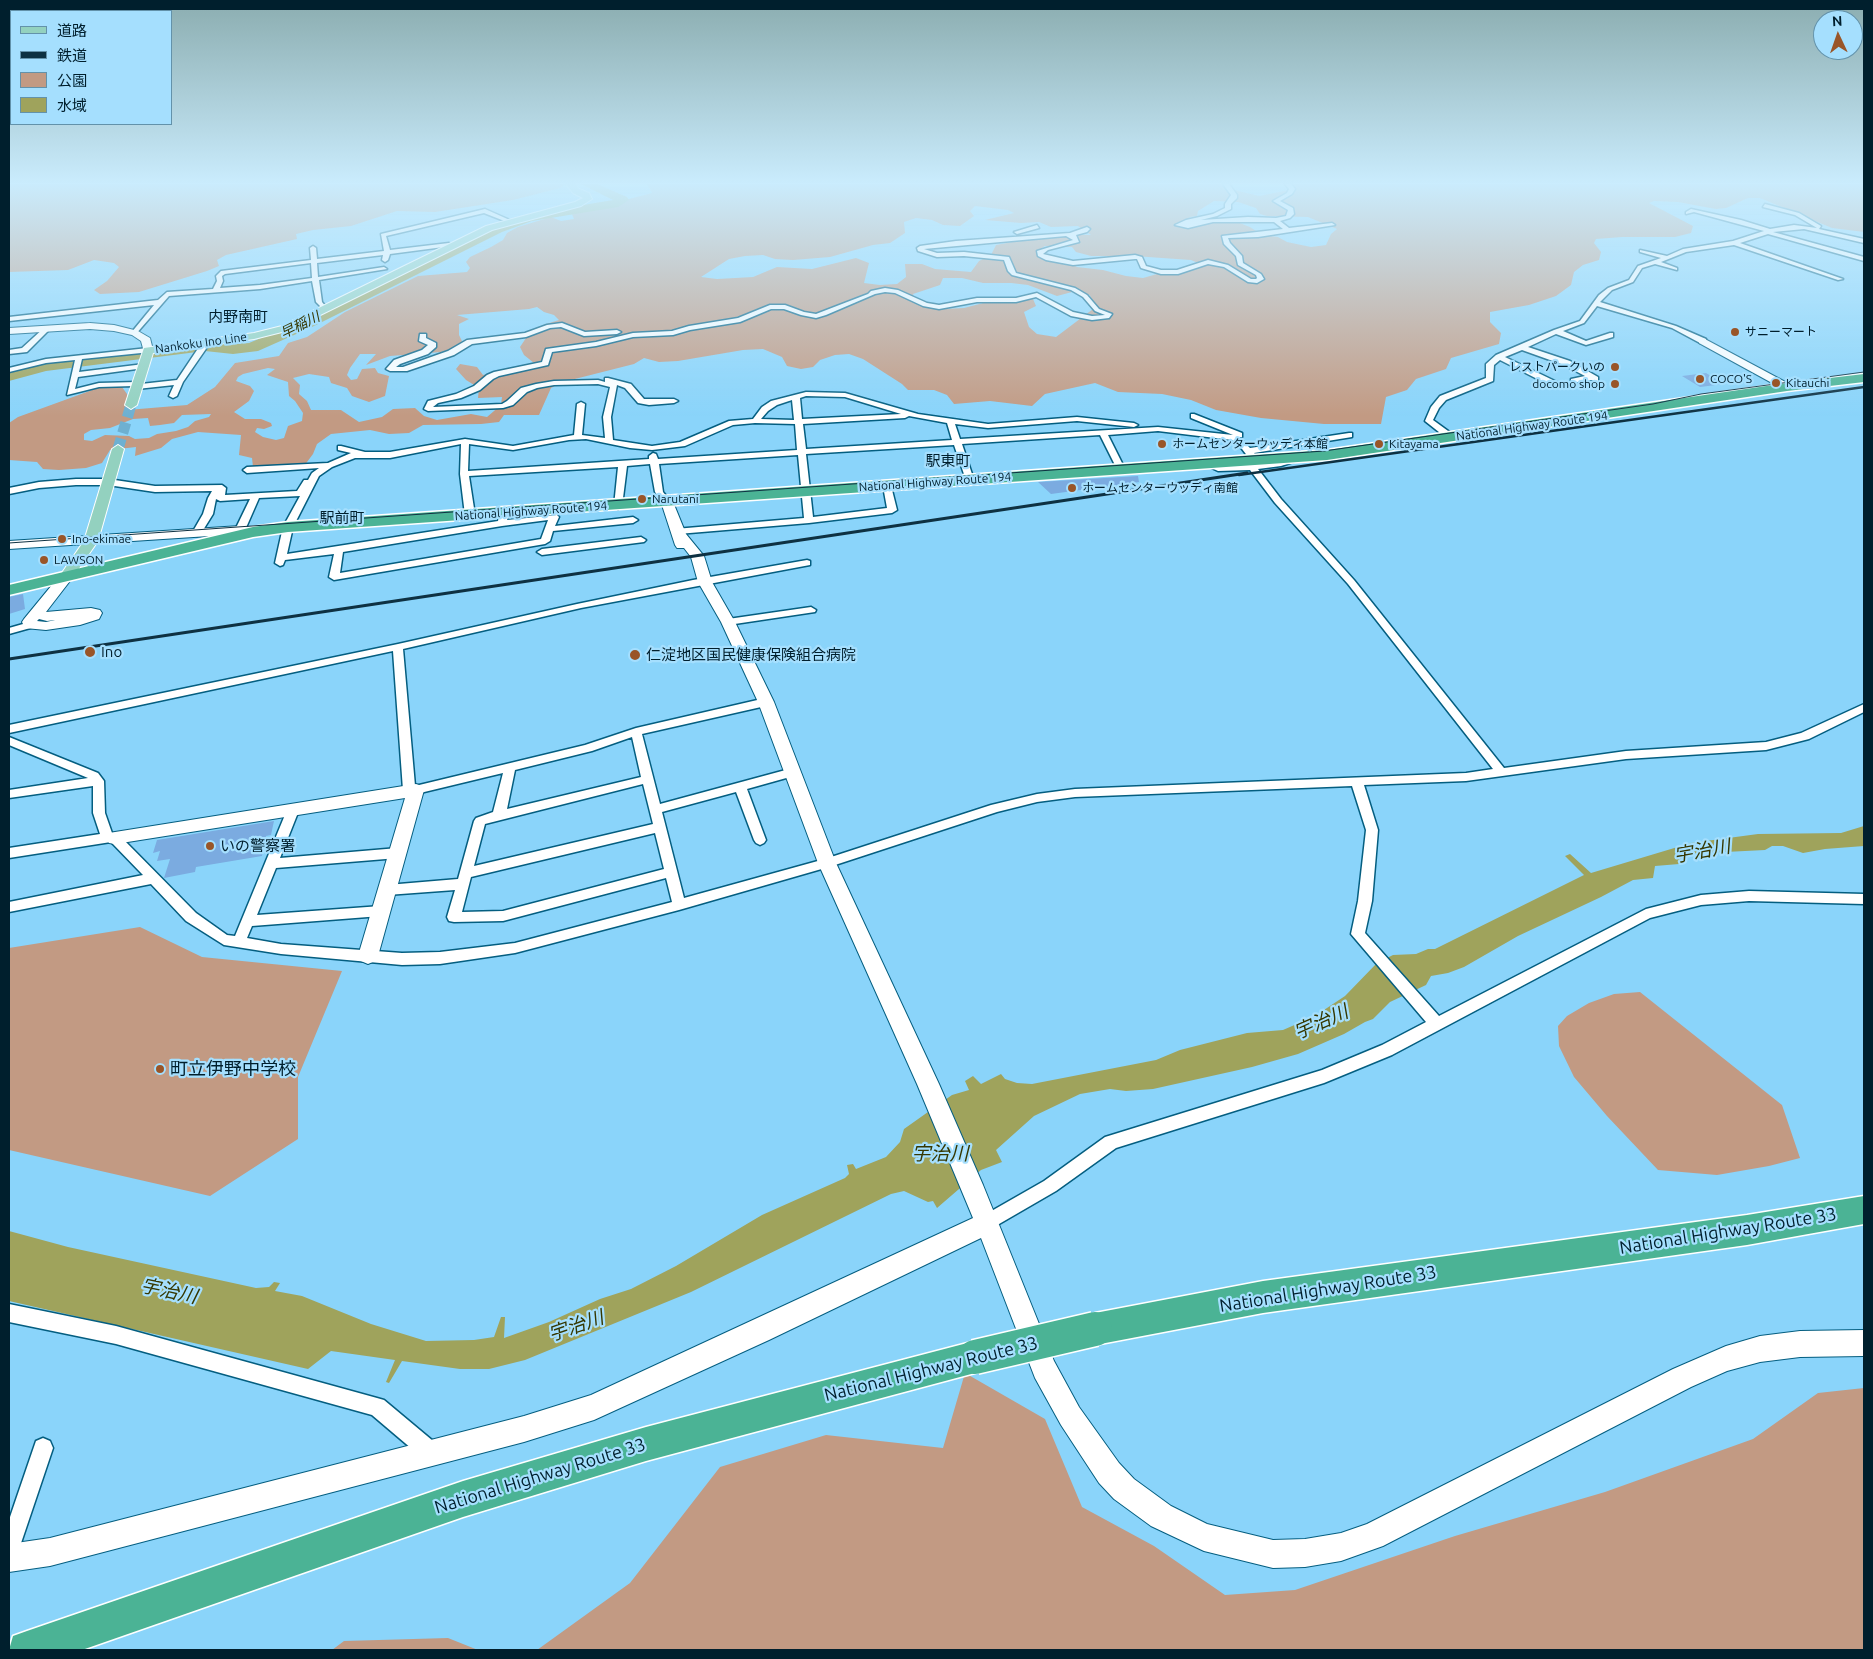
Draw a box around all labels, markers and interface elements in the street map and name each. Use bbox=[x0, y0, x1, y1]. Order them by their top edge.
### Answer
legend bbox=[10, 10, 172, 125]
north arrow bbox=[1813, 10, 1863, 60]
text: N bbox=[1832, 13, 1843, 29]
text: 道路 bbox=[57, 22, 87, 39]
text: 鉄道 bbox=[57, 47, 87, 64]
text: 公園 bbox=[57, 72, 87, 89]
text: 水域 bbox=[57, 97, 87, 114]
district label: 内野南町 bbox=[208, 308, 268, 326]
water label: 早稲川 bbox=[277, 308, 323, 342]
place label: サニーマート bbox=[1745, 325, 1817, 339]
marker: サニーマート bbox=[1729, 326, 1741, 338]
street label: Nankoku Ino Line bbox=[154, 329, 248, 357]
place label: レストパークいの bbox=[1509, 360, 1605, 374]
marker: レストパークいの bbox=[1609, 361, 1621, 373]
place label: COCO'S bbox=[1710, 372, 1752, 386]
marker: COCO'S bbox=[1694, 373, 1706, 385]
place label: Kitauchi bbox=[1786, 376, 1830, 390]
place label: docomo shop bbox=[1532, 377, 1605, 391]
marker: Kitauchi bbox=[1770, 377, 1782, 389]
marker: docomo shop bbox=[1609, 378, 1621, 390]
street label: National Highway Route 194 bbox=[1455, 408, 1609, 444]
place label: ホームセンターウッディ本館 bbox=[1172, 437, 1328, 451]
place label: Kitayama bbox=[1389, 437, 1439, 451]
marker: ホームセンターウッディ本館 bbox=[1156, 438, 1168, 450]
marker: Kitayama bbox=[1373, 438, 1385, 450]
district label: 駅東町 bbox=[926, 452, 970, 470]
street label: National Highway Route 194 bbox=[858, 469, 1012, 495]
place label: ホームセンターウッディ南館 bbox=[1082, 481, 1238, 495]
marker: ホームセンターウッディ南館 bbox=[1066, 482, 1078, 494]
place label: Narutani bbox=[652, 492, 699, 506]
marker: Narutani bbox=[636, 493, 648, 505]
street label: National Highway Route 194 bbox=[454, 498, 608, 524]
district label: 駅前町 bbox=[320, 509, 364, 527]
place label: Ino-ekimae bbox=[72, 532, 131, 546]
marker: Ino-ekimae bbox=[56, 533, 68, 545]
place label: LAWSON bbox=[54, 553, 103, 567]
marker: LAWSON bbox=[38, 554, 50, 566]
place label: Ino bbox=[101, 643, 122, 661]
marker: Ino bbox=[83, 645, 97, 659]
place label: 仁淀地区国民健康保険組合病院 bbox=[646, 646, 856, 664]
marker: 仁淀地区国民健康保険組合病院 bbox=[628, 648, 642, 662]
water label: 宇治川 bbox=[1672, 835, 1732, 867]
place label: いの警察署 bbox=[220, 837, 295, 855]
marker: いの警察署 bbox=[204, 840, 216, 852]
water label: 宇治川 bbox=[1290, 1000, 1352, 1044]
place label: 町立伊野中学校 bbox=[170, 1058, 296, 1080]
marker: 町立伊野中学校 bbox=[154, 1063, 166, 1075]
water label: 宇治川 bbox=[912, 1143, 968, 1165]
street label: National Highway Route 33 bbox=[1618, 1203, 1838, 1259]
street label: National Highway Route 33 bbox=[1218, 1261, 1438, 1317]
water label: 宇治川 bbox=[139, 1274, 199, 1308]
water label: 宇治川 bbox=[545, 1306, 607, 1346]
street label: National Highway Route 33 bbox=[822, 1332, 1040, 1406]
street label: National Highway Route 33 bbox=[432, 1434, 648, 1518]

